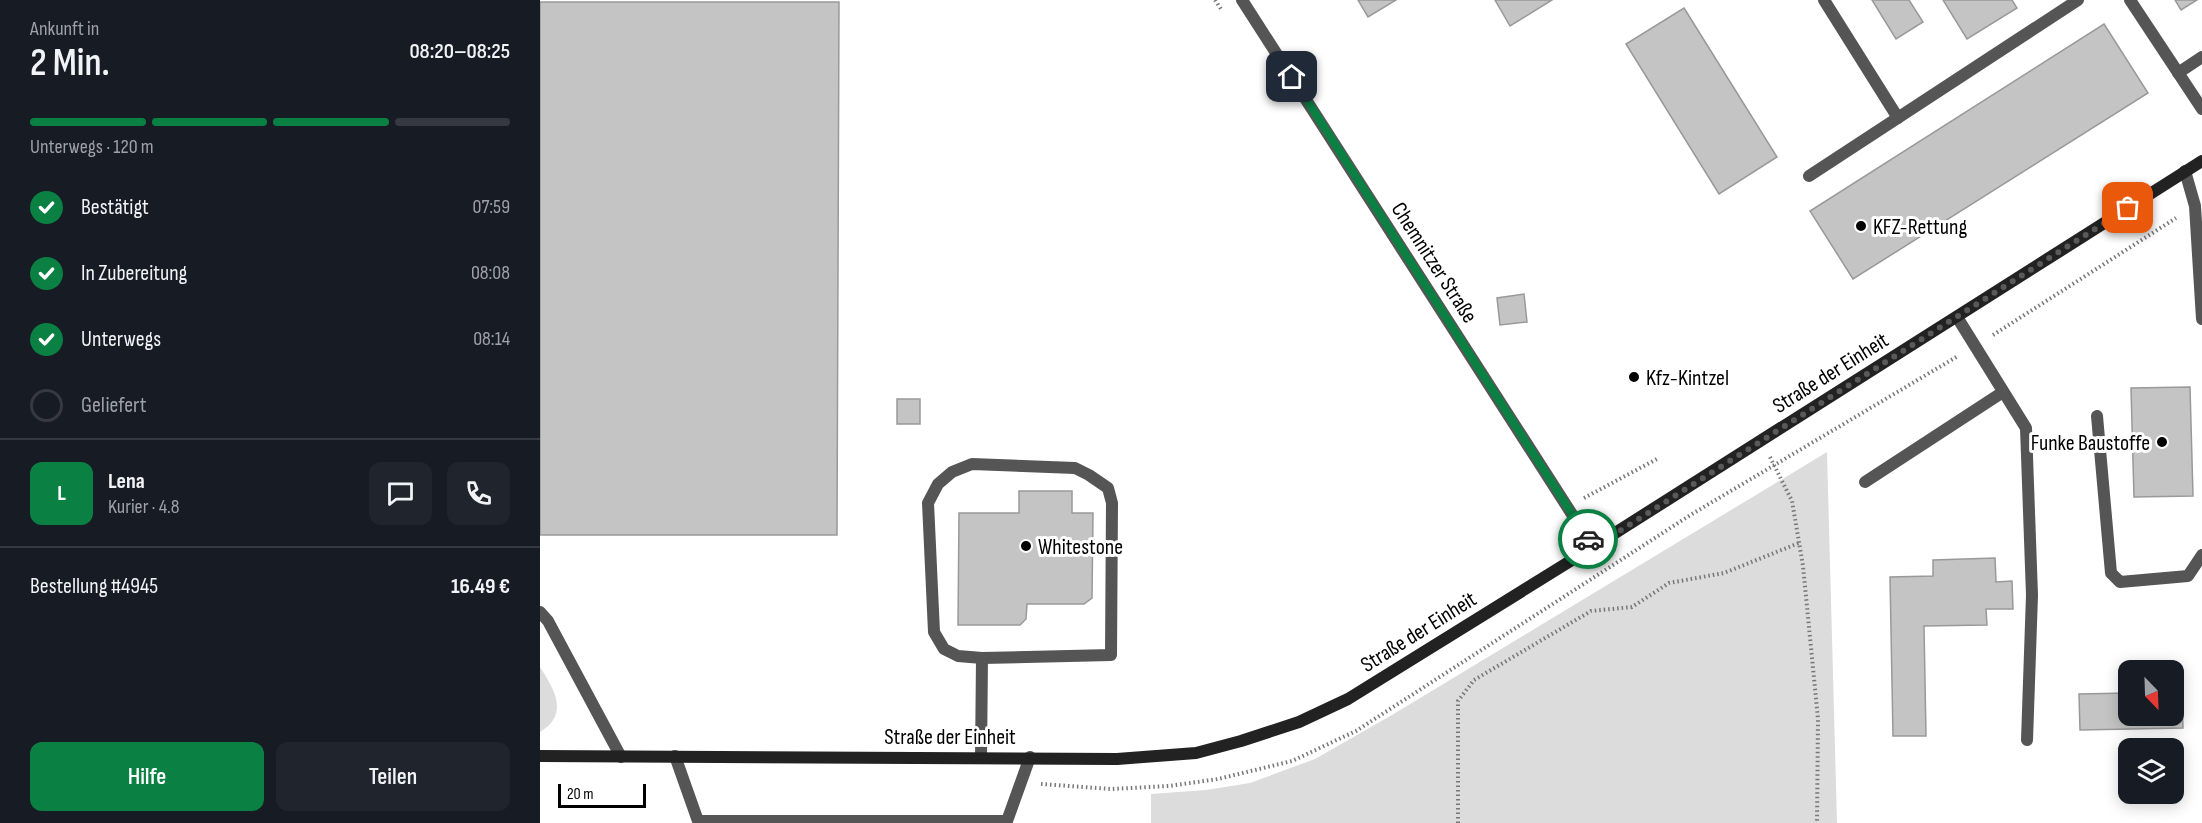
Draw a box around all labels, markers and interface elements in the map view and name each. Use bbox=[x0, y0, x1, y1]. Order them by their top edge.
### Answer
text: Ankunft in bbox=[30, 17, 99, 41]
text: 08:20–08:25 bbox=[409, 38, 510, 65]
text: 2 Min. bbox=[30, 40, 110, 87]
pin bbox=[1266, 51, 1317, 102]
icon: home bbox=[1275, 60, 1308, 93]
text: Unterwegs · 120 m bbox=[30, 135, 154, 159]
pin bbox=[2102, 182, 2153, 233]
icon: check bbox=[30, 191, 63, 224]
icon: bag bbox=[2111, 191, 2144, 224]
text: Bestätigt bbox=[81, 194, 149, 221]
text: 07:59 bbox=[473, 195, 510, 219]
street label: Chemnitzer Straße bbox=[1385, 197, 1483, 328]
place label: KFZ-Rettung bbox=[1873, 214, 1967, 241]
marker: KFZ-Rettung bbox=[1854, 219, 1868, 233]
icon: check bbox=[30, 257, 63, 290]
text: In Zubereitung bbox=[81, 260, 187, 287]
text: 08:08 bbox=[471, 261, 510, 285]
icon: check bbox=[30, 323, 63, 356]
text: Unterwegs bbox=[81, 326, 161, 353]
text: 08:14 bbox=[473, 327, 510, 351]
street label: Straße der Einheit bbox=[1768, 327, 1894, 420]
place label: Kfz-Kintzel bbox=[1646, 365, 1729, 392]
marker: Kfz-Kintzel bbox=[1627, 370, 1641, 384]
text: Geliefert bbox=[81, 392, 146, 419]
place label: Funke Baustoffe bbox=[2031, 430, 2150, 457]
marker: Funke Baustoffe bbox=[2155, 435, 2169, 449]
button: chat bbox=[369, 462, 432, 525]
button: phone bbox=[447, 462, 510, 525]
text: Lena bbox=[108, 468, 145, 495]
text: L bbox=[57, 480, 66, 507]
text: Kurier · 4.8 bbox=[108, 495, 180, 519]
courier bbox=[1558, 509, 1618, 569]
icon: car bbox=[1572, 523, 1605, 556]
place label: Whitestone bbox=[1038, 534, 1123, 561]
marker: Whitestone bbox=[1019, 539, 1033, 553]
text: Bestellung #4945 bbox=[30, 573, 158, 600]
text: 16.49 € bbox=[451, 573, 510, 600]
street label: Straße der Einheit bbox=[1356, 586, 1482, 679]
north arrow bbox=[2118, 660, 2184, 726]
map controls bbox=[2118, 660, 2184, 804]
street label: Straße der Einheit bbox=[884, 724, 1016, 751]
button: layers bbox=[2118, 738, 2184, 804]
button: Hilfe bbox=[30, 742, 264, 811]
button: Teilen bbox=[276, 742, 510, 811]
scale bar bbox=[558, 781, 646, 808]
text: 20 m bbox=[567, 785, 594, 804]

